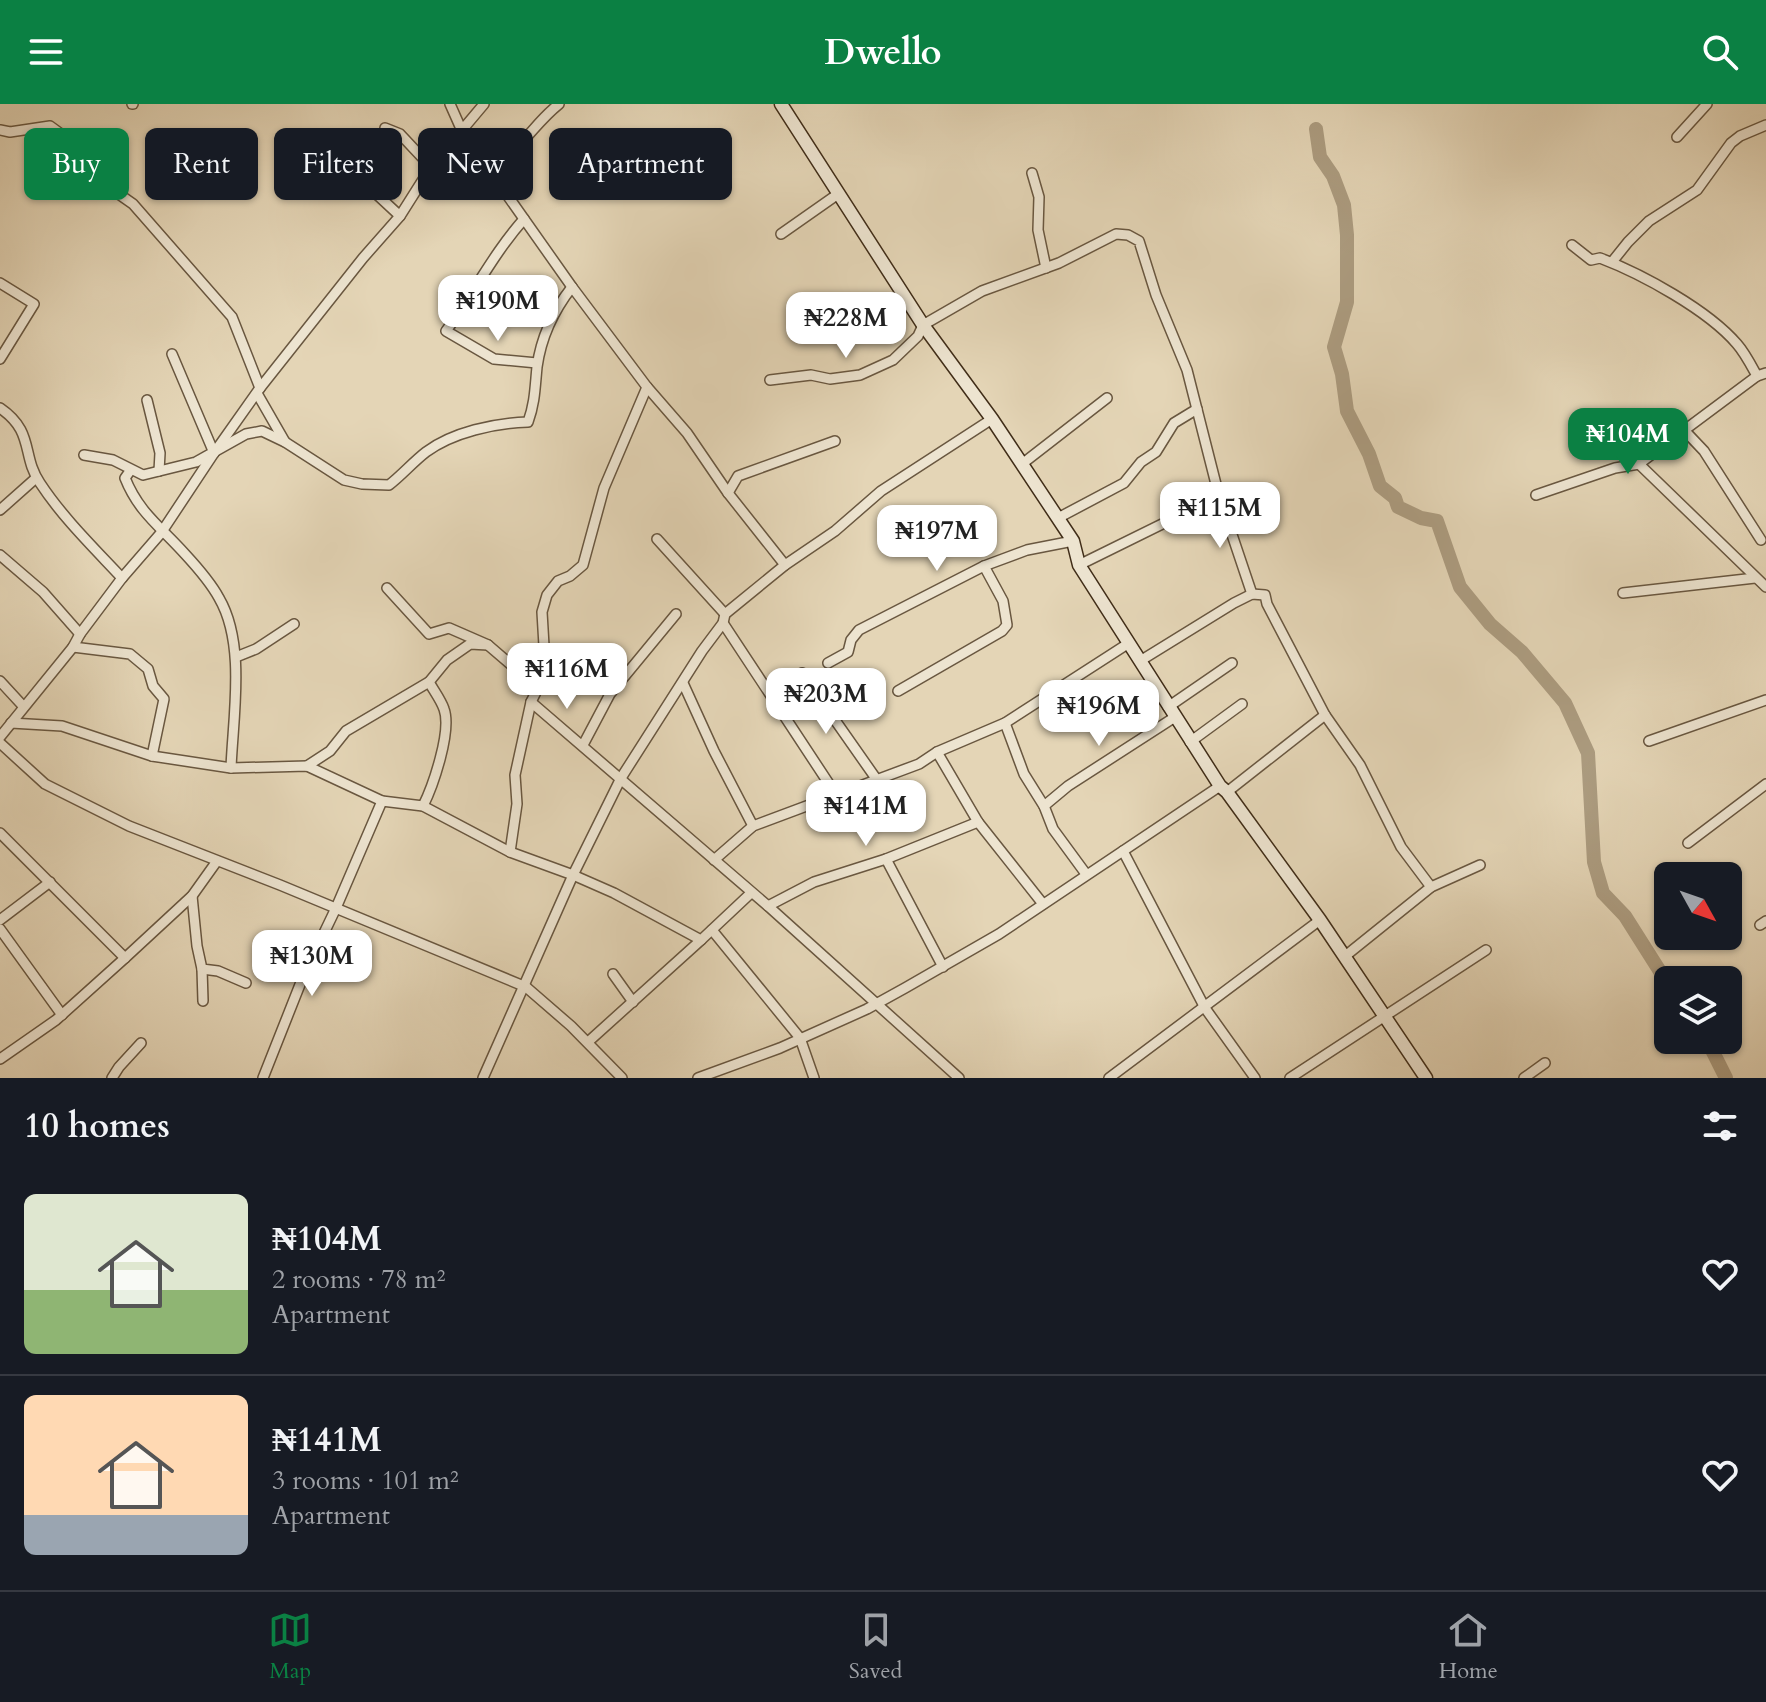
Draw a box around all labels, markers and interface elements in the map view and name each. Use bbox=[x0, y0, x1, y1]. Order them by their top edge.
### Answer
text: Dwello bbox=[824, 28, 942, 77]
icon: menu bbox=[24, 30, 68, 74]
icon: search bbox=[1698, 30, 1742, 74]
chip: Buy bbox=[24, 128, 129, 200]
chip: Rent bbox=[145, 128, 258, 200]
chip: Filters bbox=[274, 128, 402, 200]
chip: New bbox=[418, 128, 533, 200]
chip: Apartment bbox=[549, 128, 732, 200]
pin: ₦190M bbox=[442, 275, 554, 343]
text: ₦190M bbox=[456, 283, 540, 318]
pin: ₦228M bbox=[790, 292, 902, 360]
text: ₦228M bbox=[804, 300, 888, 335]
pin: ₦104M bbox=[1572, 408, 1684, 476]
text: ₦104M bbox=[1586, 416, 1670, 451]
pin: ₦115M bbox=[1164, 482, 1276, 550]
text: ₦115M bbox=[1178, 490, 1262, 525]
pin: ₦197M bbox=[881, 505, 993, 573]
text: ₦197M bbox=[895, 513, 979, 548]
pin: ₦116M bbox=[511, 643, 623, 711]
text: ₦116M bbox=[525, 651, 609, 686]
pin: ₦203M bbox=[770, 668, 882, 736]
text: ₦203M bbox=[784, 676, 868, 711]
pin: ₦196M bbox=[1043, 680, 1155, 748]
text: ₦196M bbox=[1057, 688, 1141, 723]
pin: ₦141M bbox=[810, 780, 922, 848]
text: ₦141M bbox=[824, 788, 908, 823]
north arrow bbox=[1654, 862, 1742, 950]
map controls bbox=[1654, 862, 1742, 1054]
pin: ₦130M bbox=[256, 930, 368, 998]
text: ₦130M bbox=[270, 938, 354, 973]
button: layers bbox=[1654, 966, 1742, 1054]
text: 10 homes bbox=[24, 1103, 170, 1149]
icon: filters bbox=[1698, 1104, 1742, 1148]
text: ₦104M bbox=[272, 1216, 382, 1262]
icon: home bbox=[88, 1226, 184, 1322]
icon: heart bbox=[1698, 1252, 1742, 1296]
text: 2 rooms · 78 m² bbox=[272, 1262, 445, 1297]
text: Apartment bbox=[272, 1297, 390, 1332]
text: ₦141M bbox=[272, 1417, 382, 1463]
icon: home bbox=[88, 1427, 184, 1523]
icon: heart bbox=[1698, 1453, 1742, 1497]
text: 3 rooms · 101 m² bbox=[272, 1463, 459, 1498]
text: Apartment bbox=[272, 1498, 390, 1533]
tab: Map bbox=[268, 1608, 312, 1686]
tab: Saved bbox=[849, 1608, 902, 1686]
tab: Home bbox=[1439, 1608, 1498, 1686]

